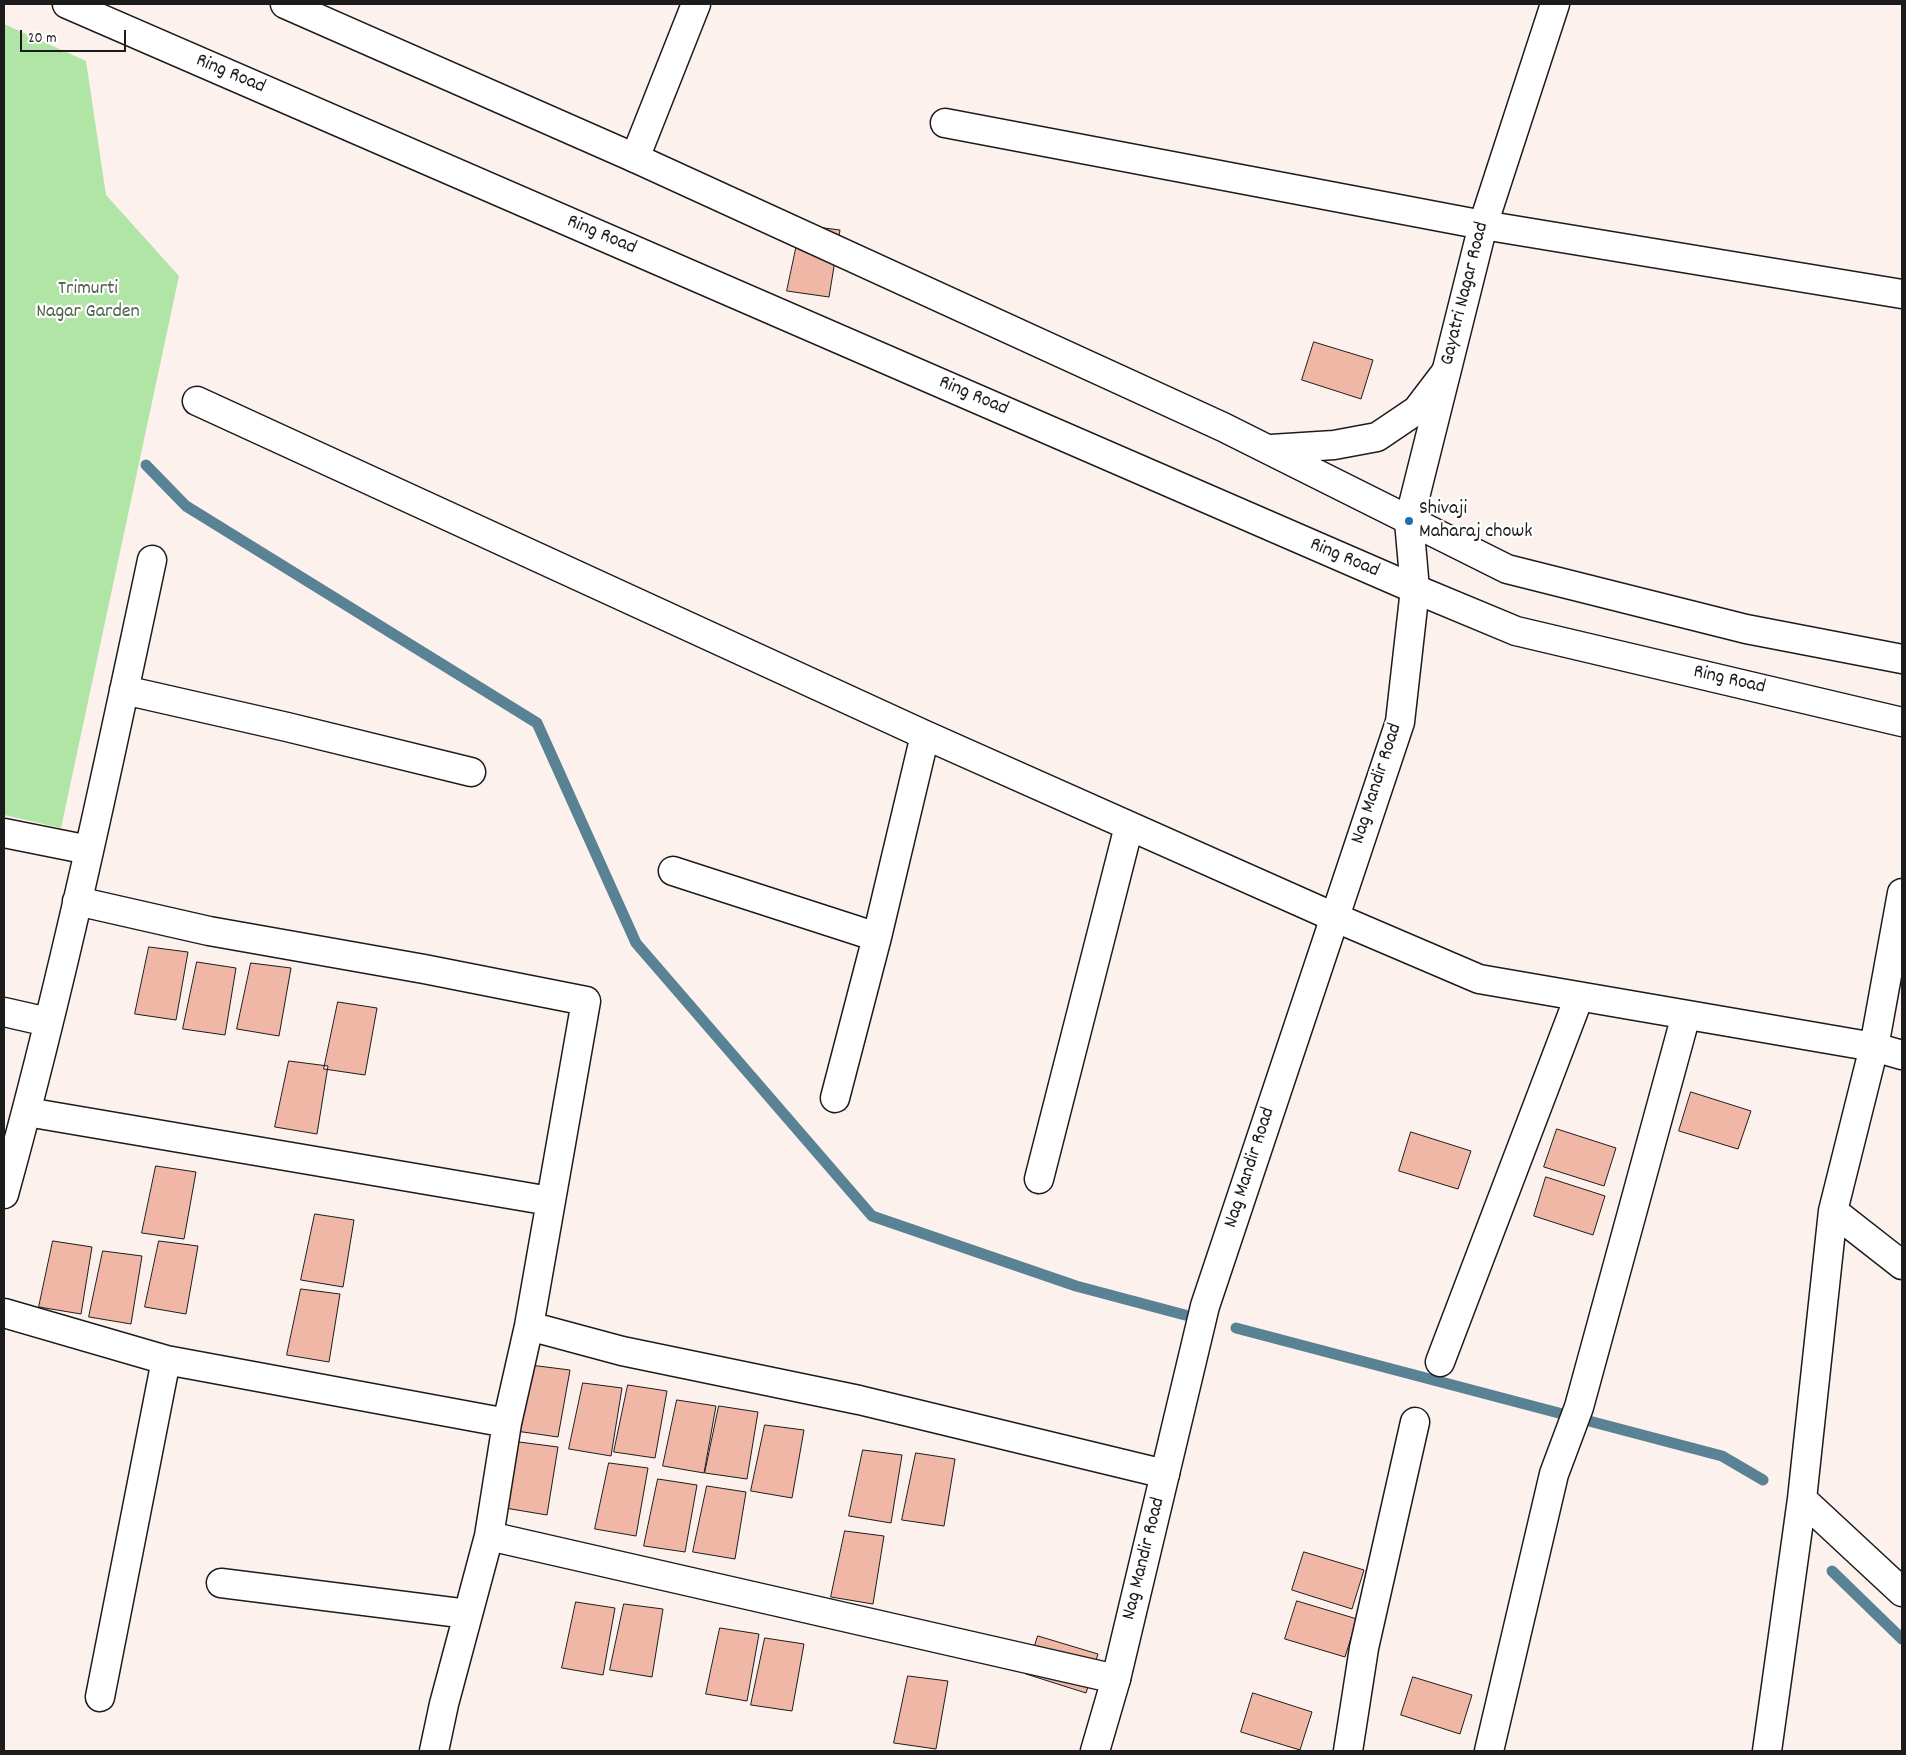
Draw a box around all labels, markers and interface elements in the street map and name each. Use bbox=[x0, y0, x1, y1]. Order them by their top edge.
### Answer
scale bar bbox=[22, 20, 129, 52]
text: 20 m bbox=[28, 28, 56, 50]
street label: Ring Road bbox=[192, 50, 268, 100]
street label: Ring Road bbox=[563, 211, 639, 261]
street label: Gayatri Nagar Road bbox=[1437, 220, 1495, 368]
park label: Trimurti Nagar Garden bbox=[36, 278, 140, 325]
street label: Ring Road bbox=[935, 372, 1011, 422]
place label: Shivaji Maharaj chowk bbox=[1419, 498, 1532, 545]
marker: Shivaji Maharaj chowk bbox=[1403, 515, 1415, 527]
street label: Ring Road bbox=[1306, 534, 1382, 584]
street label: Ring Road bbox=[1691, 661, 1767, 701]
street label: Nag Mandir Road bbox=[1347, 721, 1409, 847]
street label: Nag Mandir Road bbox=[1220, 1105, 1282, 1231]
street label: Nag Mandir Road bbox=[1118, 1495, 1172, 1623]

